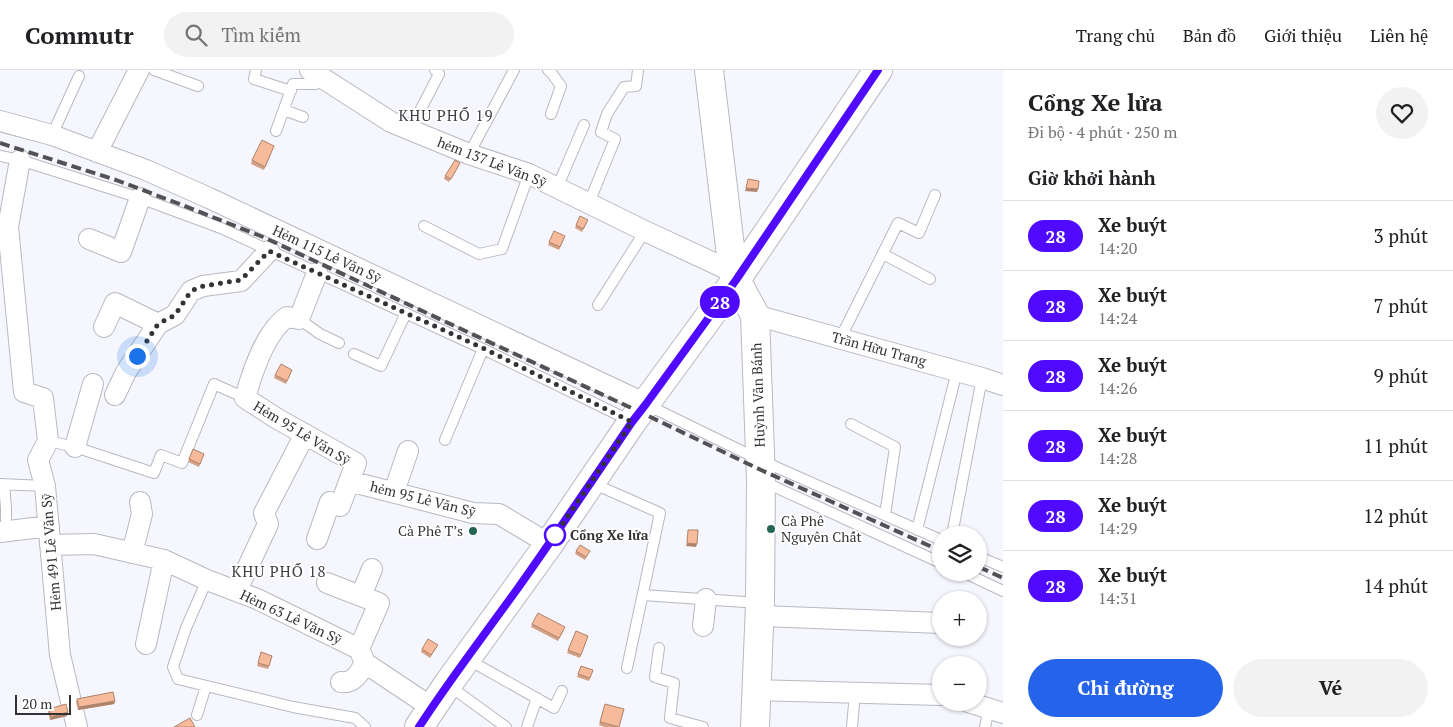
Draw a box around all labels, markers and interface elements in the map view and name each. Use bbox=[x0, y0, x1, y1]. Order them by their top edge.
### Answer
search box bbox=[164, 12, 514, 57]
text: Commutr bbox=[25, 19, 134, 51]
icon: search bbox=[182, 21, 210, 49]
text: Tìm kiếm bbox=[222, 22, 301, 47]
text: Trang chủ bbox=[1076, 23, 1155, 47]
text: Bản đồ bbox=[1183, 23, 1236, 47]
text: Giới thiệu bbox=[1264, 23, 1342, 47]
text: Liên hệ bbox=[1370, 23, 1428, 47]
text: Cổng Xe lửa bbox=[1028, 86, 1163, 118]
button: heart bbox=[1376, 87, 1428, 139]
district label: KHU PHỐ 19 bbox=[399, 105, 493, 125]
text: Đi bộ · 4 phút · 250 m bbox=[1028, 121, 1177, 143]
street label: hẻm 137 Lê Văn Sỹ bbox=[435, 132, 550, 191]
text: Giờ khởi hành bbox=[1028, 165, 1156, 190]
text: Xe buýt bbox=[1098, 212, 1167, 237]
street label: Hẻm 115 Lê Văn Sỹ bbox=[270, 220, 385, 287]
text: 3 phút bbox=[1373, 223, 1428, 248]
text: 28 bbox=[1045, 224, 1066, 248]
text: 14:20 bbox=[1098, 237, 1137, 259]
text: Xe buýt bbox=[1098, 282, 1167, 307]
line badge: 28 bbox=[698, 286, 742, 318]
text: 28 bbox=[710, 290, 730, 314]
text: 7 phút bbox=[1373, 293, 1428, 318]
text: 28 bbox=[1045, 294, 1066, 318]
text: 14:24 bbox=[1098, 307, 1137, 329]
street label: Trần Hữu Trang bbox=[830, 327, 929, 370]
street label: Huỳnh Văn Bánh bbox=[746, 342, 769, 448]
your location bbox=[125, 344, 150, 369]
text: Xe buýt bbox=[1098, 352, 1167, 377]
text: 9 phút bbox=[1373, 363, 1428, 388]
text: 28 bbox=[1045, 364, 1066, 388]
text: 14:26 bbox=[1098, 377, 1137, 399]
street label: Hẻm 95 Lê Văn Sỹ bbox=[250, 396, 354, 469]
text: Xe buýt bbox=[1098, 422, 1167, 447]
text: 11 phút bbox=[1363, 433, 1428, 458]
text: 28 bbox=[1045, 434, 1066, 458]
text: 14:28 bbox=[1098, 447, 1137, 469]
street label: hẻm 95 Lê Văn Sỹ bbox=[368, 476, 478, 521]
text: Xe buýt bbox=[1098, 492, 1167, 517]
street label: Hẻm 491 Lê Văn Sỹ bbox=[36, 493, 65, 612]
text: 12 phút bbox=[1363, 503, 1428, 528]
text: 28 bbox=[1045, 504, 1066, 528]
place label: Cà Phê Nguyên Chất bbox=[781, 511, 863, 546]
text: 14:29 bbox=[1098, 517, 1137, 539]
place label: Cà Phê T’s bbox=[398, 521, 463, 540]
marker: Cà Phê Nguyên Chất bbox=[765, 523, 777, 535]
marker: Cổng Xe lửa bbox=[544, 524, 566, 546]
marker: Cà Phê T’s bbox=[467, 525, 479, 537]
place label: Cổng Xe lửa bbox=[570, 525, 649, 544]
map controls bbox=[932, 526, 987, 711]
button: layers bbox=[932, 526, 987, 581]
district label: KHU PHỐ 18 bbox=[232, 561, 326, 581]
text: Xe buýt bbox=[1098, 562, 1167, 587]
text: 14 phút bbox=[1363, 573, 1428, 598]
text: 28 bbox=[1045, 574, 1066, 598]
street label: Hẻm 63 Lê Văn Sỹ bbox=[237, 585, 345, 648]
text: 14:31 bbox=[1098, 587, 1137, 609]
button: + bbox=[932, 591, 987, 646]
button: − bbox=[932, 656, 987, 711]
button: Chỉ đường bbox=[1028, 659, 1223, 717]
button: Vé bbox=[1233, 659, 1428, 717]
scale bar bbox=[15, 692, 71, 715]
text: 20 m bbox=[22, 694, 52, 713]

